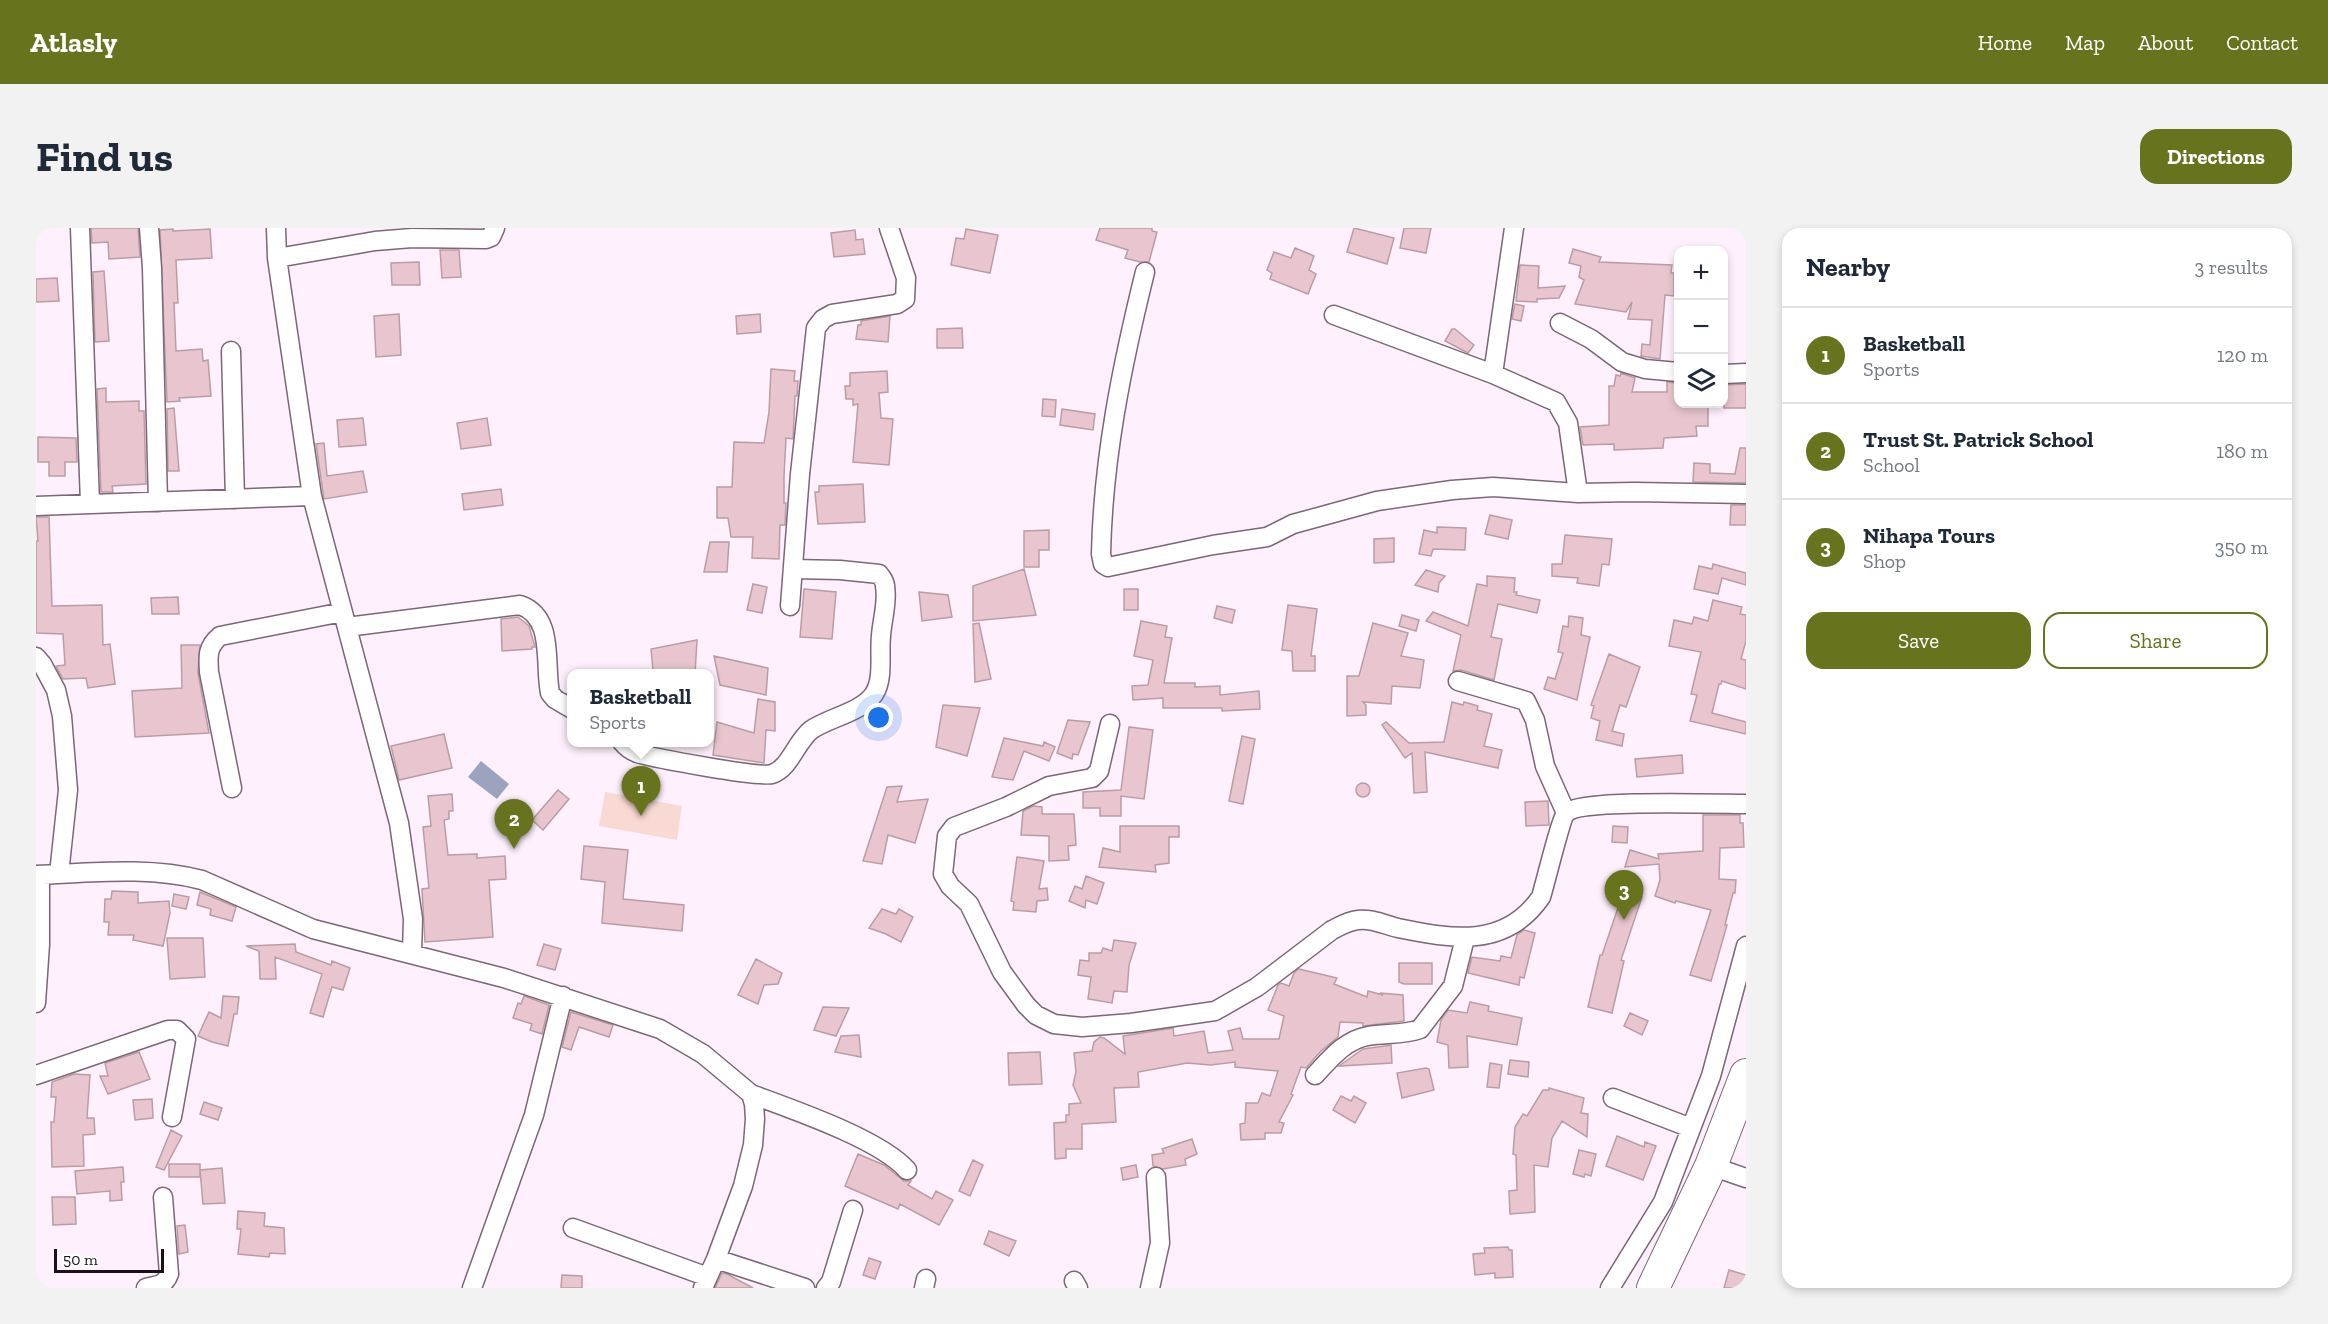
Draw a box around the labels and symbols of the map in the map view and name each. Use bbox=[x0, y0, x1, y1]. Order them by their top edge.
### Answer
your location bbox=[864, 703, 893, 732]
pin: 1 bbox=[622, 766, 660, 816]
pin: 2 bbox=[494, 800, 534, 849]
pin: 3 bbox=[1604, 870, 1644, 920]
scale bar bbox=[54, 1246, 164, 1274]

